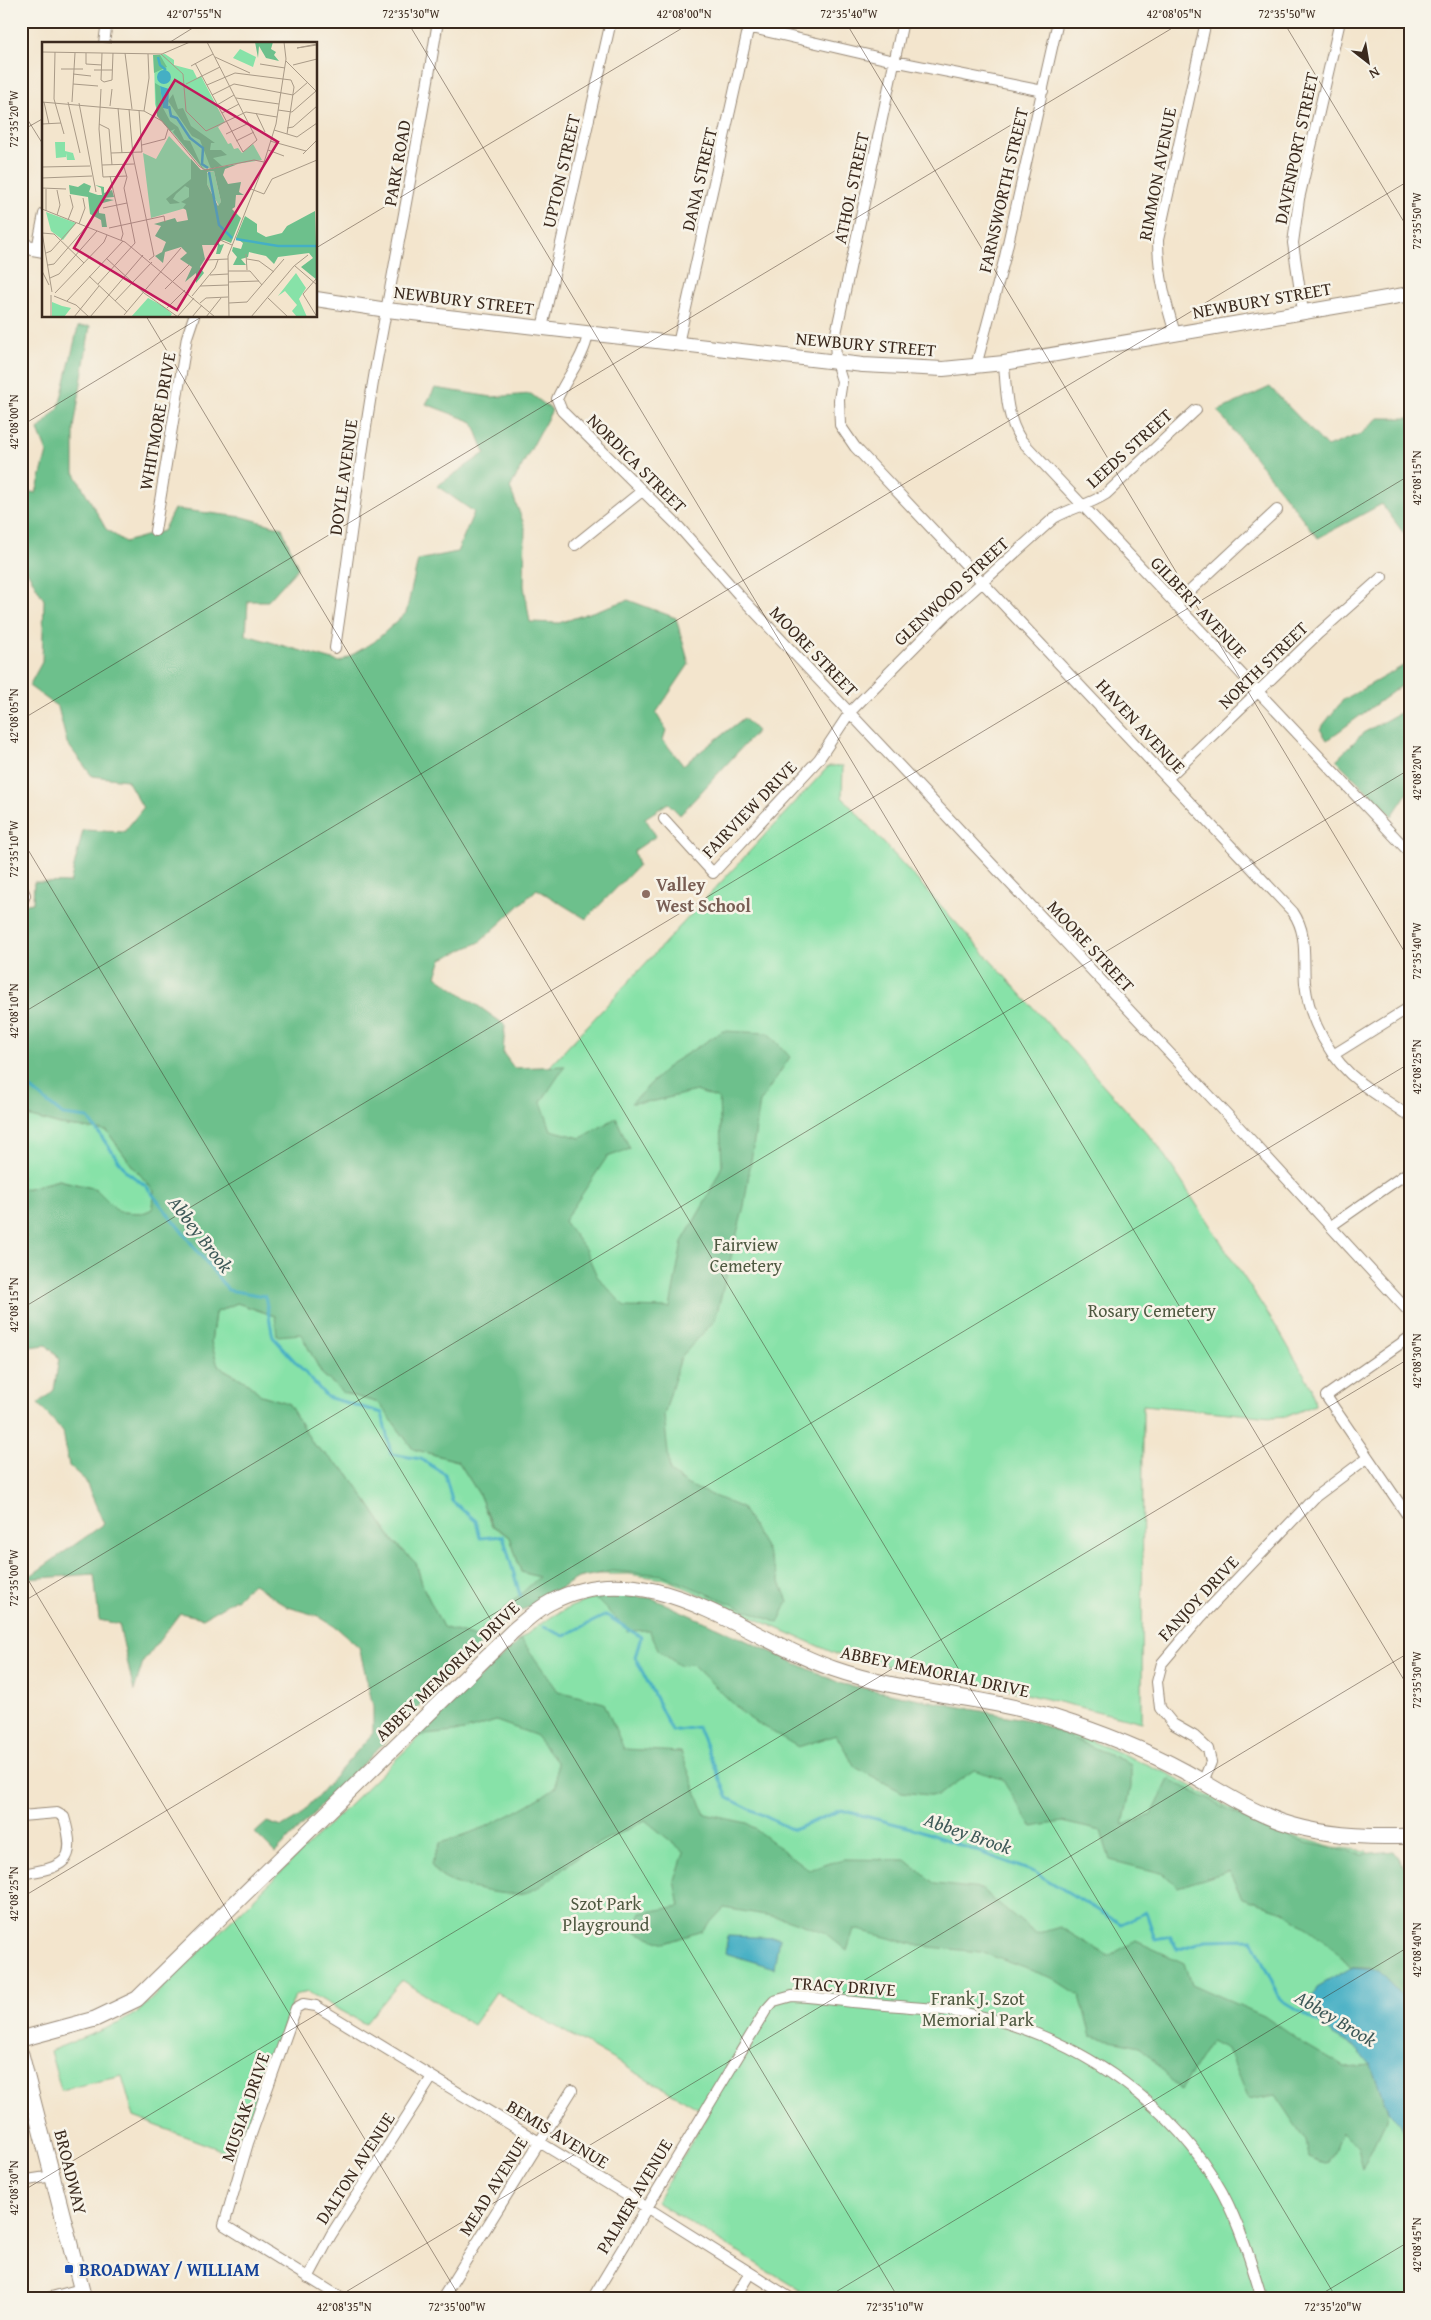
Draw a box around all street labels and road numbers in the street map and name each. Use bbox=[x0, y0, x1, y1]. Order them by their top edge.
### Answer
street label: DAVENPORT STREET bbox=[1267, 69, 1325, 227]
street label: FARNSWORTH STREET bbox=[971, 105, 1035, 275]
street label: RIMMON AVENUE bbox=[1131, 105, 1183, 243]
street label: UPTON STREET bbox=[535, 112, 587, 230]
street label: PARK ROAD bbox=[376, 118, 418, 208]
street label: DANA STREET bbox=[674, 125, 724, 233]
street label: ATHOL STREET bbox=[826, 130, 876, 246]
street label: NEWBURY STREET bbox=[1190, 274, 1334, 326]
street label: NEWBURY STREET bbox=[392, 278, 536, 322]
street label: NEWBURY STREET bbox=[795, 324, 937, 364]
street label: WHITMORE DRIVE bbox=[132, 350, 182, 492]
street label: LEEDS STREET bbox=[1080, 402, 1178, 494]
street label: NORDICA STREET bbox=[581, 407, 693, 519]
street label: DOYLE AVENUE bbox=[321, 417, 365, 537]
street label: GLENWOOD STREET bbox=[887, 530, 1015, 652]
street label: GILBERT AVENUE bbox=[1144, 550, 1254, 664]
street label: MOORE STREET bbox=[763, 599, 865, 703]
street label: NORTH STREET bbox=[1212, 615, 1314, 715]
street label: HAVEN AVENUE bbox=[1090, 672, 1192, 780]
street label: FAIRVIEW DRIVE bbox=[695, 754, 803, 864]
street label: MOORE STREET bbox=[1041, 894, 1141, 998]
street label: FANJOY DRIVE bbox=[1151, 1549, 1245, 1647]
street label: ABBEY MEMORIAL DRIVE bbox=[369, 1595, 525, 1747]
street label: ABBEY MEMORIAL DRIVE bbox=[838, 1638, 1032, 1704]
street label: TRACY DRIVE bbox=[791, 1969, 897, 2003]
street label: MUSIAK DRIVE bbox=[214, 2049, 276, 2165]
street label: BEMIS AVENUE bbox=[502, 2093, 614, 2175]
street label: DALTON AVENUE bbox=[309, 2107, 401, 2229]
street label: BROADWAY bbox=[47, 2127, 95, 2218]
street label: MEAD AVENUE bbox=[452, 2131, 534, 2241]
street label: PALMER AVENUE bbox=[589, 2133, 679, 2259]

